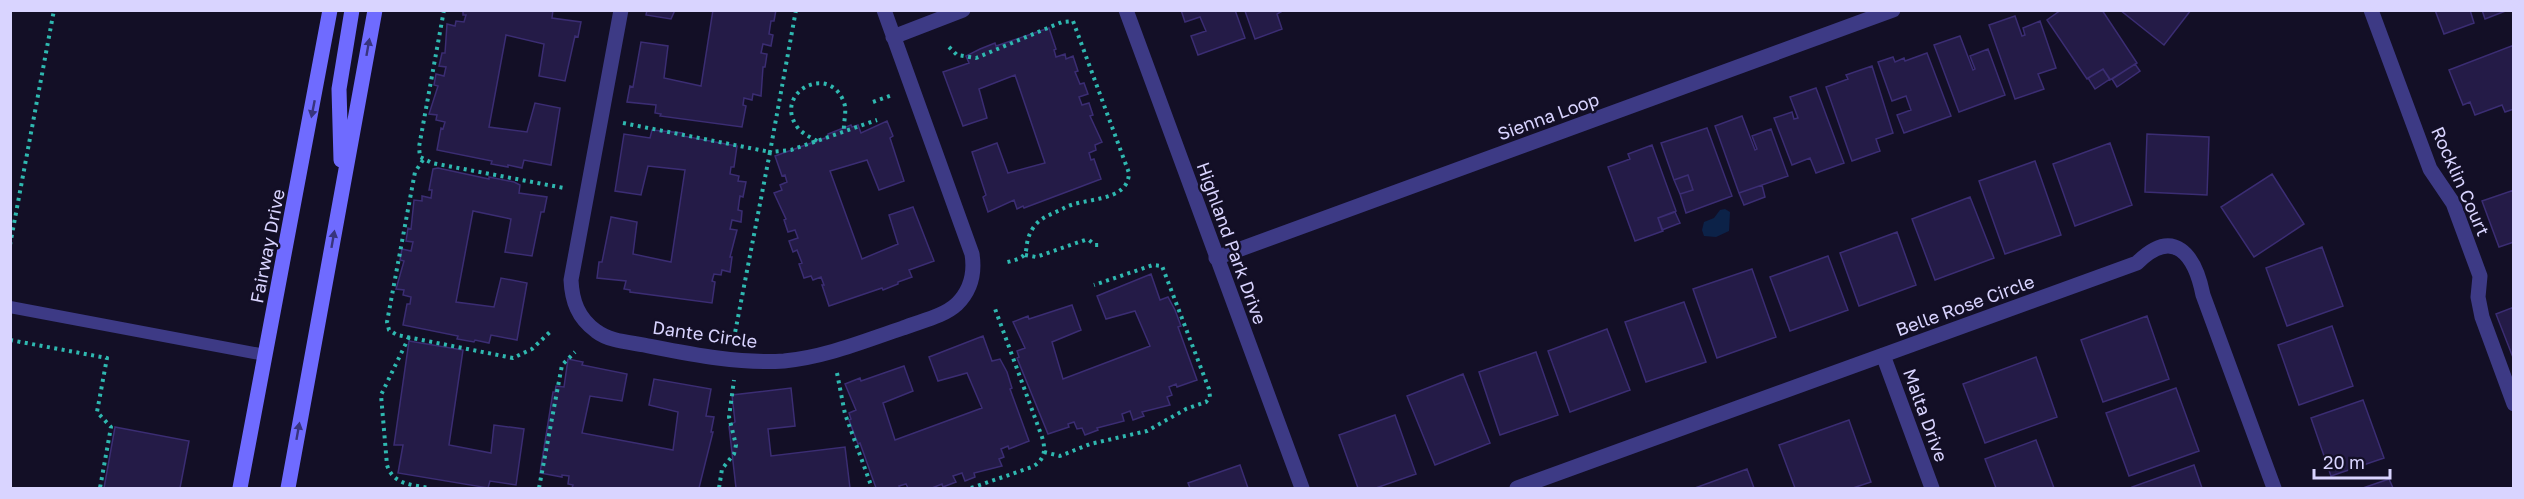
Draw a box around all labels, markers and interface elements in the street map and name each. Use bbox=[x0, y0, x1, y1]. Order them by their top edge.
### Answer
one-way arrow bbox=[364, 38, 373, 57]
street label: Sienna Loop bbox=[1494, 87, 1602, 145]
one-way arrow bbox=[308, 100, 317, 119]
street label: Rocklin Court bbox=[2427, 123, 2495, 239]
street label: Highland Park Drive bbox=[1192, 159, 1272, 327]
street label: Fairway Drive bbox=[245, 187, 289, 305]
one-way arrow bbox=[329, 229, 338, 248]
street label: Belle Rose Circle bbox=[1893, 270, 2037, 340]
street label: Dante Circle bbox=[651, 316, 759, 352]
street label: Malta Drive bbox=[1899, 365, 1953, 465]
one-way arrow bbox=[294, 421, 303, 440]
scale bar bbox=[2314, 442, 2390, 480]
text: 20 m bbox=[2323, 451, 2365, 473]

